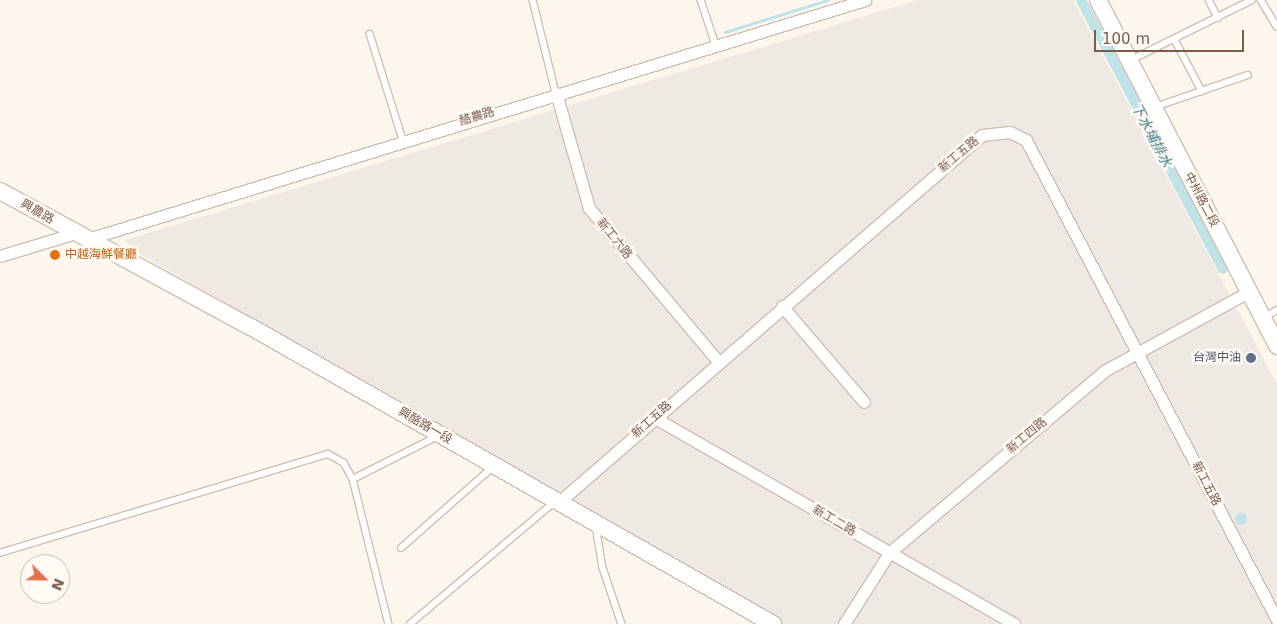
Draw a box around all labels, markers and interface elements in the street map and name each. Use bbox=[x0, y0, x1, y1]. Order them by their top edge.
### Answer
scale bar bbox=[1097, 20, 1247, 52]
text: 100 m bbox=[1102, 30, 1150, 48]
water label: 下水埔排水 bbox=[1128, 100, 1176, 170]
street label: 酪農路 bbox=[458, 105, 496, 129]
street label: 新工五路 bbox=[936, 134, 982, 176]
street label: 中州路二段 bbox=[1181, 170, 1221, 230]
street label: 興農路 bbox=[18, 197, 56, 227]
street label: 新工六路 bbox=[593, 216, 635, 262]
place label: 中越海鮮餐廳 bbox=[65, 248, 137, 262]
marker: 中越海鮮餐廳 bbox=[49, 249, 61, 261]
place label: 台灣中油 bbox=[1193, 351, 1241, 365]
marker: 台灣中油 bbox=[1245, 352, 1257, 364]
street label: 新工五路 bbox=[629, 399, 675, 441]
street label: 興酪路一段 bbox=[395, 405, 455, 447]
street label: 新工四路 bbox=[1004, 415, 1050, 457]
street label: 新工五路 bbox=[1189, 459, 1223, 509]
street label: 新工二路 bbox=[810, 503, 858, 539]
north arrow bbox=[20, 554, 70, 604]
text: N bbox=[48, 576, 68, 593]

